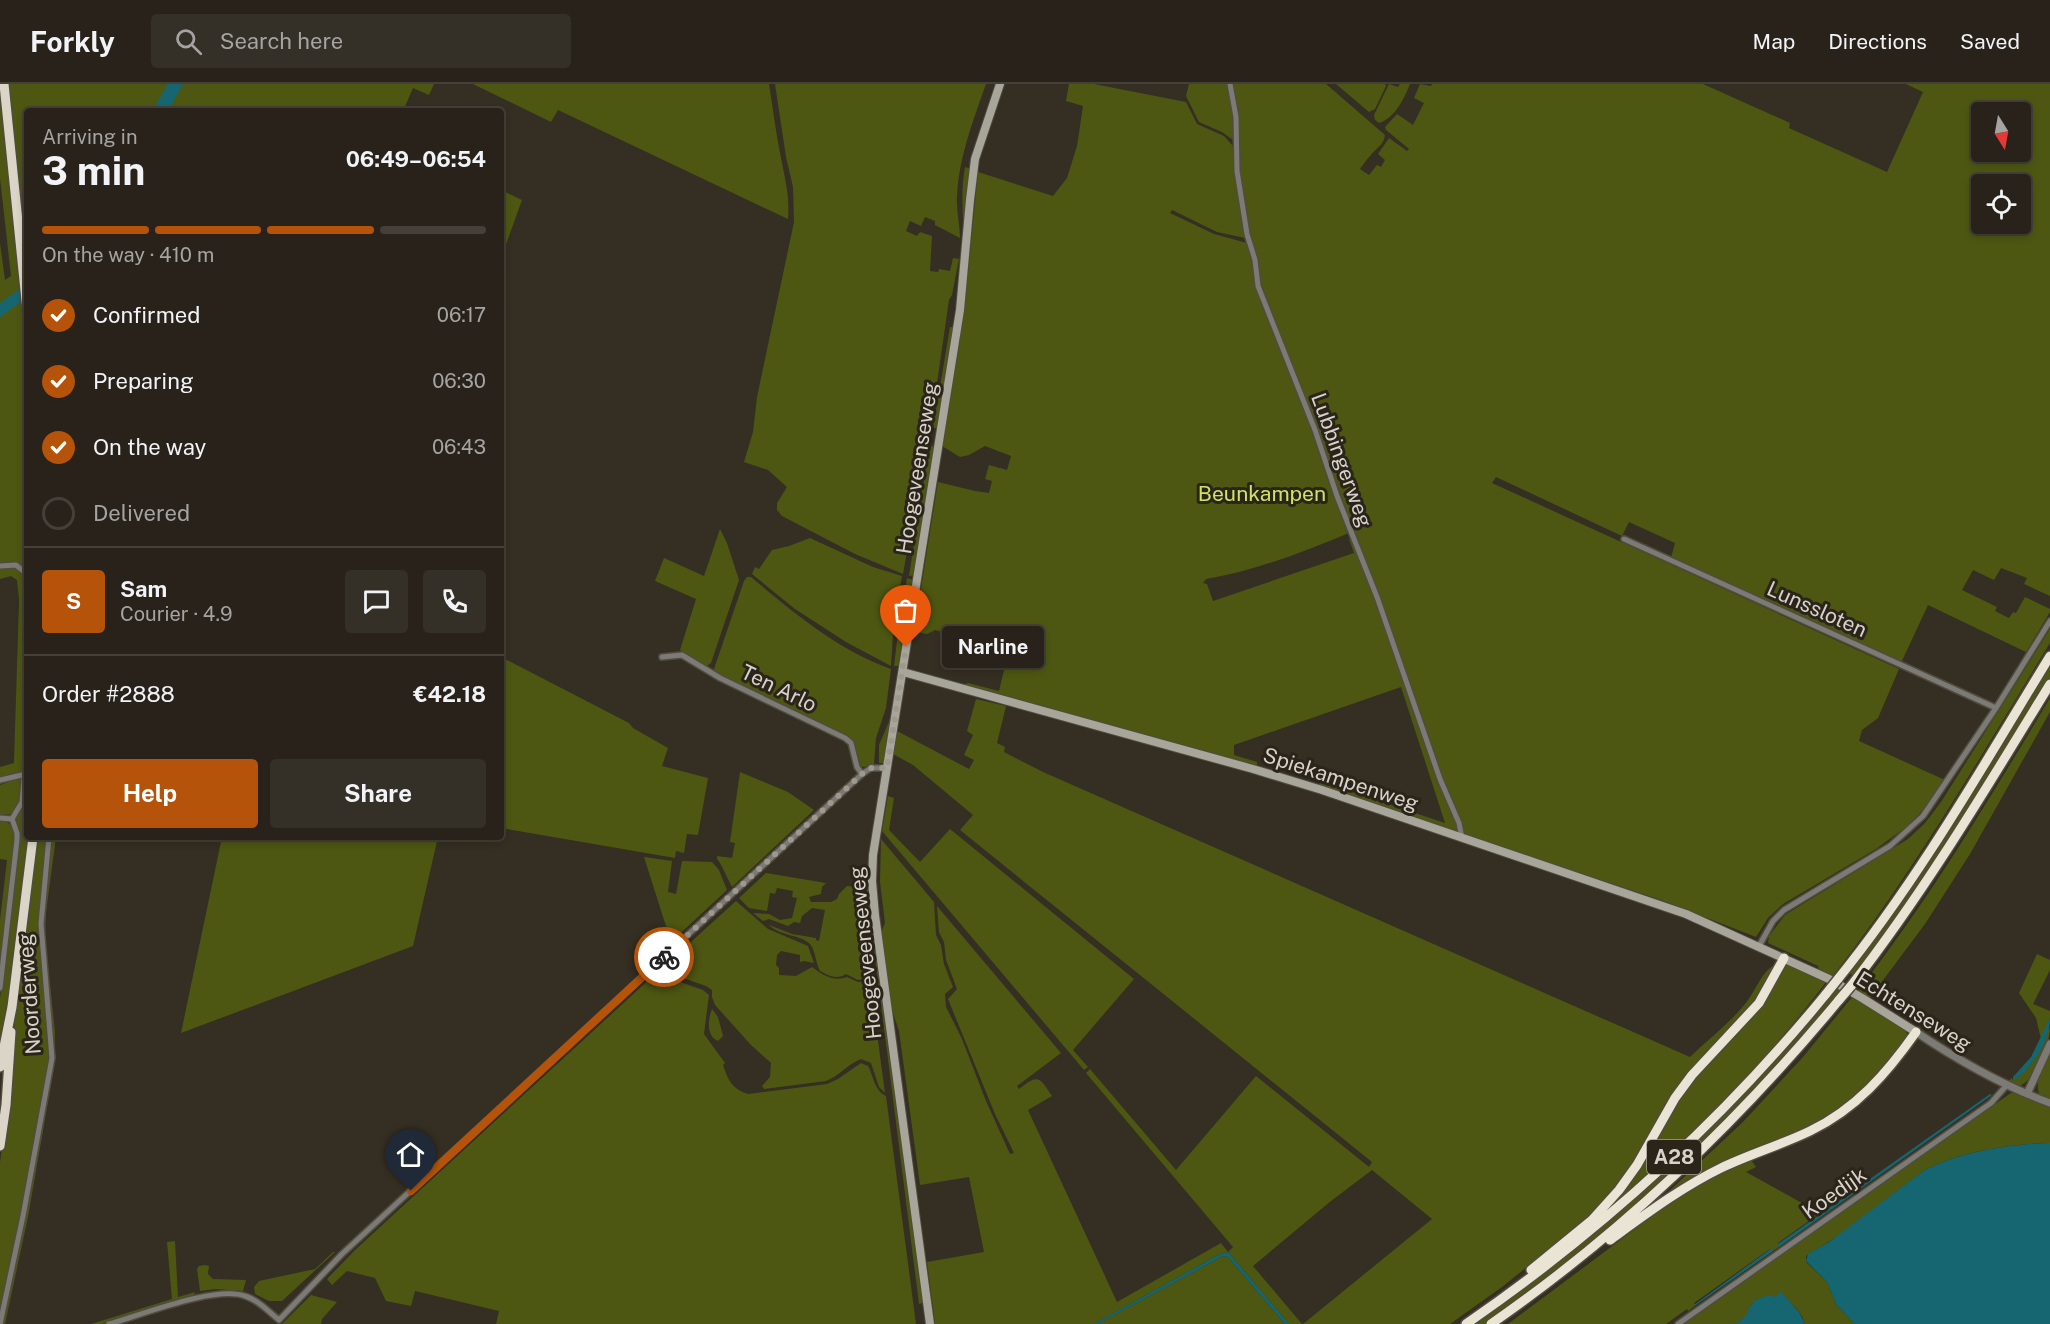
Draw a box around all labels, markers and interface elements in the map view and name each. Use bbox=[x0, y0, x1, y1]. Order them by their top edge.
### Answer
search box bbox=[151, 14, 571, 68]
text: Forkly bbox=[30, 25, 115, 58]
icon: search bbox=[172, 25, 205, 58]
text: Search here bbox=[220, 28, 343, 54]
text: Map bbox=[1753, 29, 1795, 54]
text: Directions bbox=[1828, 29, 1927, 54]
text: Saved bbox=[1960, 29, 2020, 54]
north arrow bbox=[1971, 102, 2031, 162]
map controls bbox=[1971, 102, 2031, 234]
text: Arriving in bbox=[42, 125, 137, 149]
text: 06:49–06:54 bbox=[346, 146, 486, 172]
text: 3 min bbox=[42, 148, 145, 194]
button: locate bbox=[1971, 174, 2031, 234]
text: On the way · 410 m bbox=[42, 243, 214, 267]
icon: check bbox=[42, 299, 75, 332]
text: Confirmed bbox=[93, 302, 200, 328]
text: 06:17 bbox=[437, 303, 486, 327]
icon: check bbox=[42, 365, 75, 398]
text: Preparing bbox=[93, 368, 194, 394]
text: 06:30 bbox=[432, 369, 486, 393]
street label: Hoogeveenseweg bbox=[891, 380, 943, 556]
street label: Lubbingerweg bbox=[1306, 389, 1378, 531]
icon: check bbox=[42, 431, 75, 464]
text: On the way bbox=[93, 434, 206, 460]
text: 06:43 bbox=[432, 435, 486, 459]
park label: Beunkampen bbox=[1198, 481, 1326, 506]
text: Delivered bbox=[93, 500, 190, 526]
button: chat bbox=[345, 570, 408, 633]
button: phone bbox=[423, 570, 486, 633]
text: Sam bbox=[120, 576, 167, 602]
street label: Lunssloten bbox=[1763, 576, 1871, 642]
pin bbox=[880, 585, 931, 647]
text: S bbox=[66, 588, 81, 614]
icon: bag bbox=[889, 594, 922, 627]
text: Courier · 4.9 bbox=[120, 602, 232, 626]
callout: Narline bbox=[942, 626, 1044, 668]
text: Narline bbox=[958, 635, 1028, 659]
street label: Ten Arlo bbox=[737, 659, 821, 717]
text: Order #2888 bbox=[42, 681, 175, 707]
text: €42.18 bbox=[413, 681, 486, 707]
street label: Spiekampenweg bbox=[1260, 742, 1422, 816]
button: Help bbox=[42, 759, 258, 828]
button: Share bbox=[270, 759, 486, 828]
street label: Hoogeveenseweg bbox=[843, 865, 887, 1041]
courier bbox=[634, 927, 694, 987]
street label: Noorderweg bbox=[12, 933, 46, 1055]
icon: bike bbox=[648, 941, 681, 974]
street label: Echtenseweg bbox=[1852, 966, 1976, 1056]
pin bbox=[385, 1129, 436, 1191]
icon: home bbox=[394, 1138, 427, 1171]
road number: A28 bbox=[1647, 1140, 1701, 1174]
street label: Koedijk bbox=[1797, 1162, 1871, 1224]

